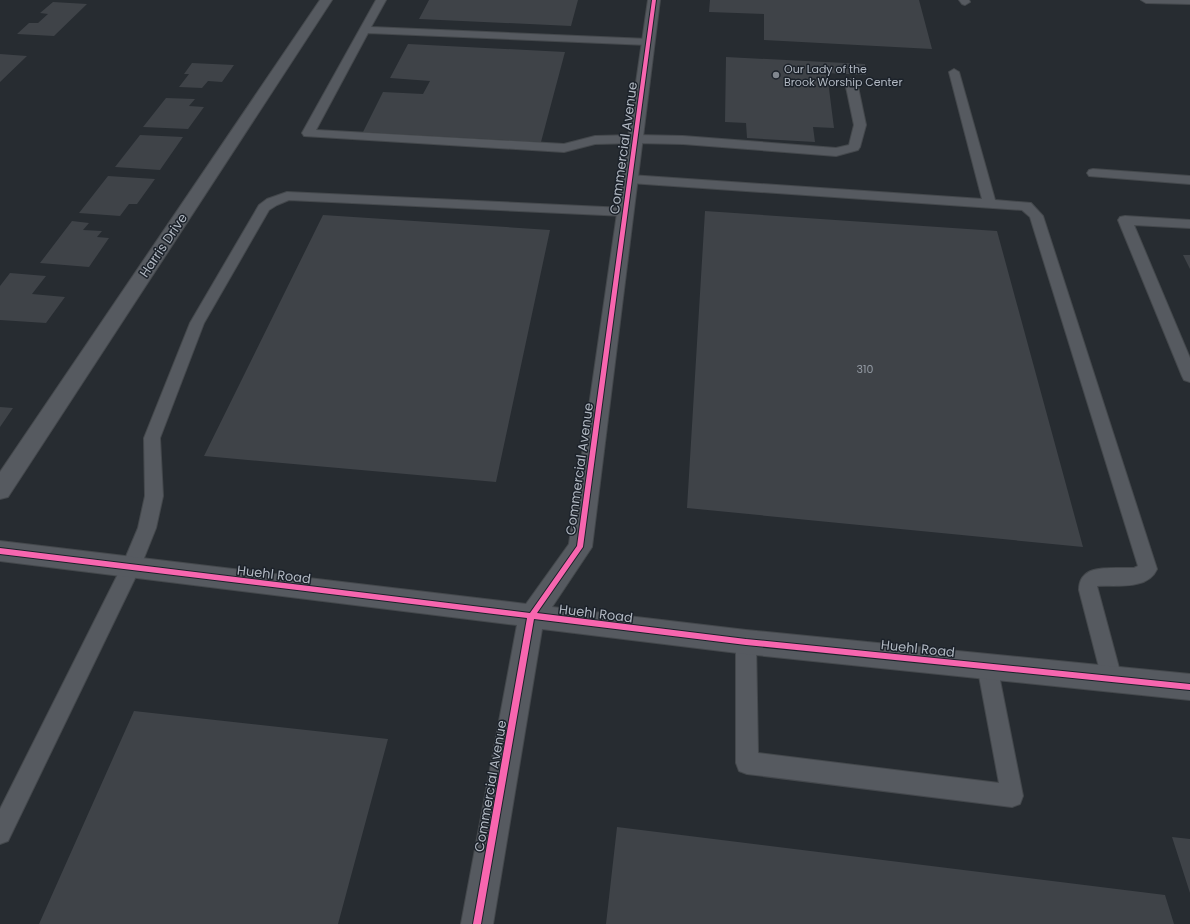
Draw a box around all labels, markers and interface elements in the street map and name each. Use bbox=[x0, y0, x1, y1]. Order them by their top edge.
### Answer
place label: Our Lady of the Brook Worship Center bbox=[784, 61, 903, 90]
marker: Our Lady of the Brook Worship Center bbox=[771, 70, 781, 80]
street label: Commercial Avenue bbox=[605, 81, 642, 215]
street label: Harris Drive bbox=[135, 209, 192, 281]
house number: 310 bbox=[857, 361, 874, 377]
street label: Commercial Avenue bbox=[561, 402, 598, 536]
street label: Huehl Road bbox=[236, 561, 312, 588]
street label: Huehl Road bbox=[558, 600, 634, 627]
street label: Huehl Road bbox=[880, 635, 956, 662]
street label: Commercial Avenue bbox=[470, 719, 511, 853]

